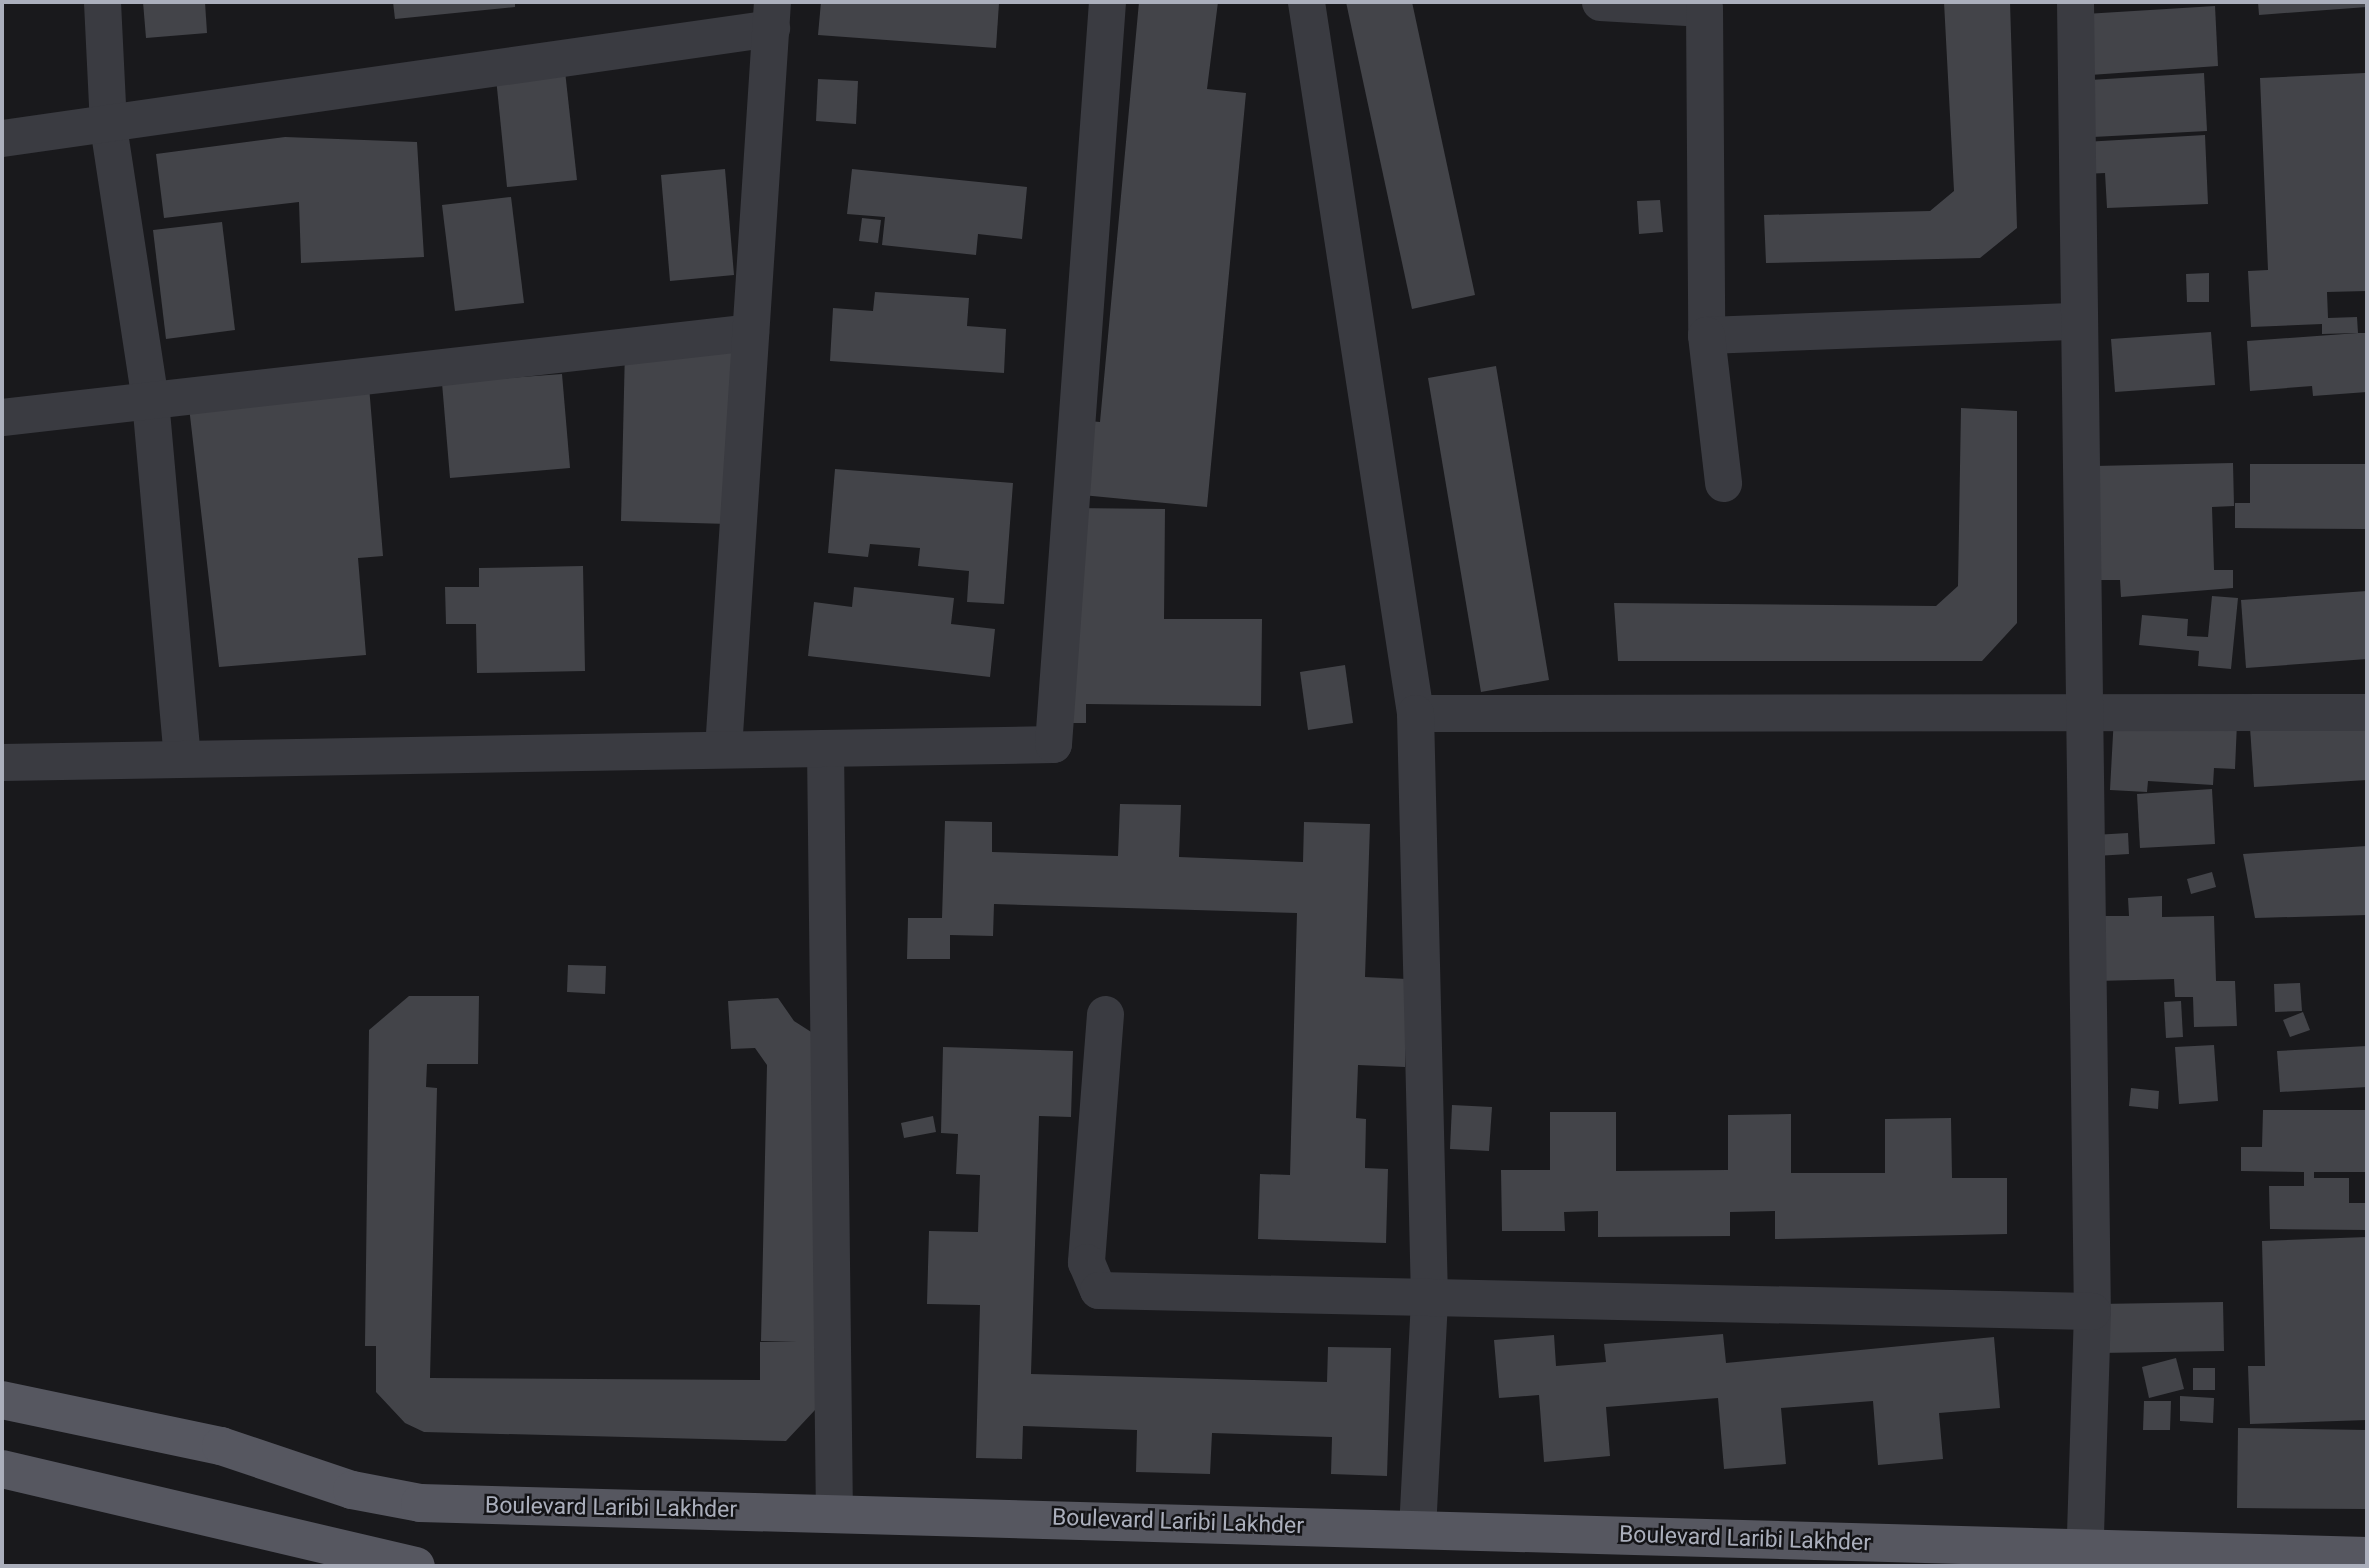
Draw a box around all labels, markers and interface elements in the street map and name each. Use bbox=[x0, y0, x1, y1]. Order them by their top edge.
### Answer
street label: Boulevard Laribi Lakhder bbox=[485, 1492, 737, 1524]
street label: Boulevard Laribi Lakhder bbox=[1051, 1504, 1305, 1540]
street label: Boulevard Laribi Lakhder bbox=[1618, 1521, 1872, 1557]

